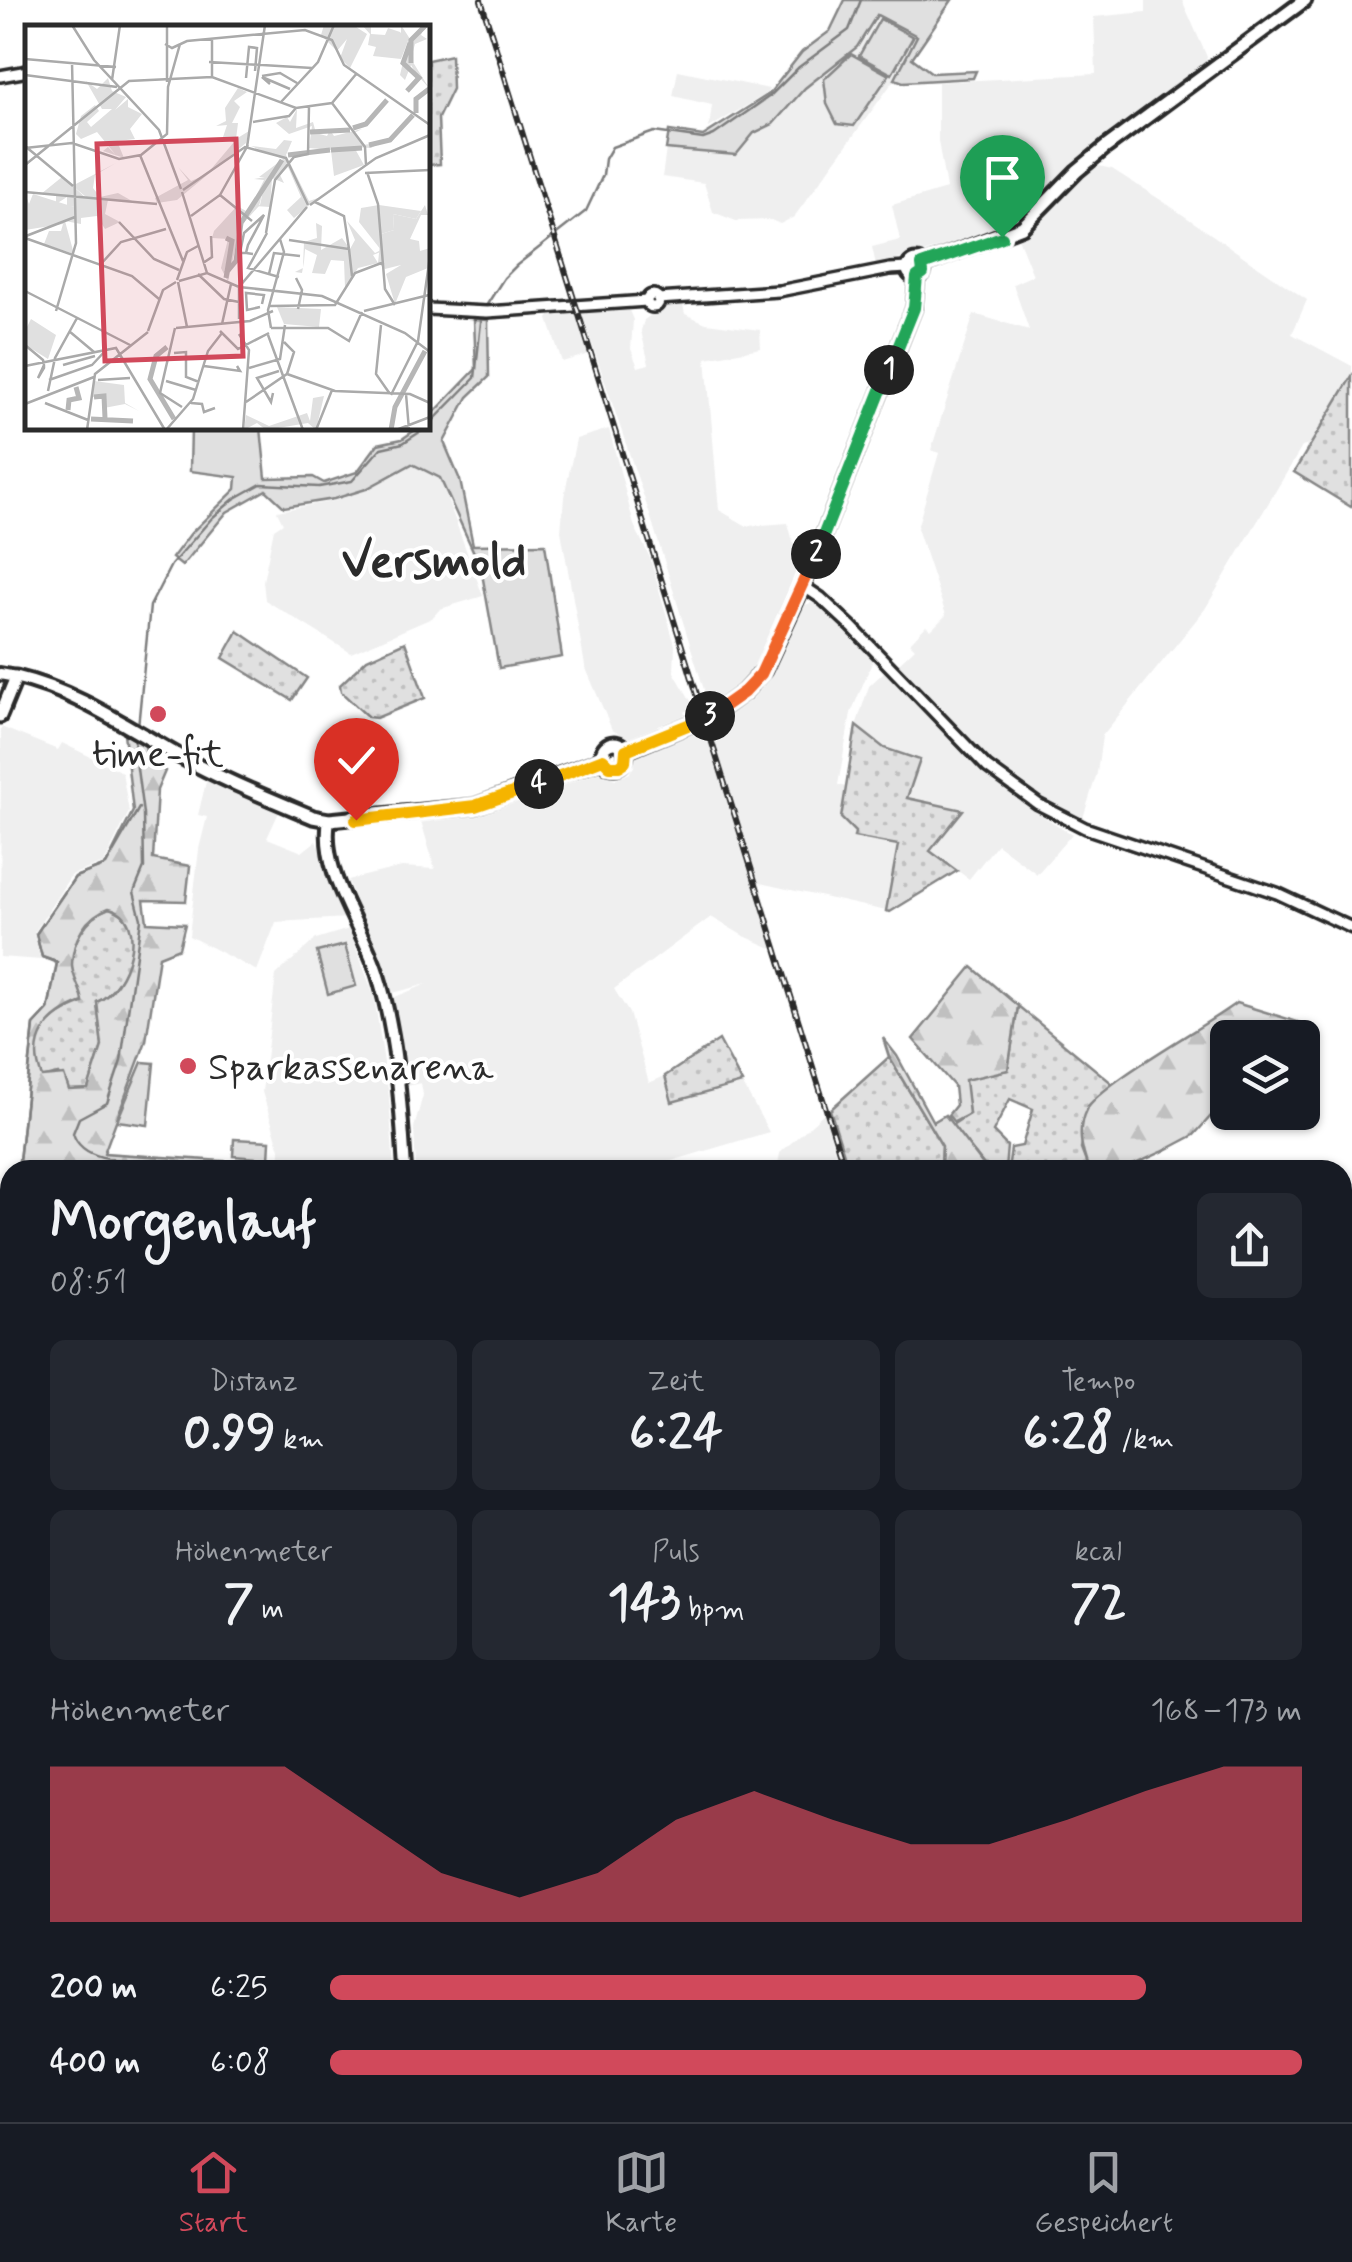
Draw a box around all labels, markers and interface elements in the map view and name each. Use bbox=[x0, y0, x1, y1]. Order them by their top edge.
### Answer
inset map bbox=[25, 25, 430, 430]
pin bbox=[960, 135, 1045, 238]
icon: arrive bbox=[975, 150, 1030, 205]
pin: 1 bbox=[864, 345, 914, 395]
text: 1 bbox=[883, 351, 895, 388]
pin: 2 bbox=[791, 529, 841, 579]
district label: Versmold bbox=[341, 531, 527, 594]
text: 2 bbox=[809, 535, 823, 572]
pin: 3 bbox=[685, 691, 735, 741]
text: 3 bbox=[704, 697, 716, 734]
marker: time-fit bbox=[147, 703, 169, 725]
pin bbox=[314, 718, 399, 821]
place label: time-fit bbox=[92, 731, 224, 780]
icon: check bbox=[329, 733, 384, 788]
pin: 4 bbox=[514, 759, 564, 809]
text: 4 bbox=[531, 765, 547, 802]
map controls bbox=[1210, 1020, 1320, 1130]
button: layers bbox=[1210, 1020, 1320, 1130]
place label: Sparkassenarena bbox=[208, 1044, 494, 1093]
marker: Sparkassenarena bbox=[177, 1055, 199, 1077]
text: Morgenlauf bbox=[50, 1188, 317, 1260]
button: share bbox=[1197, 1193, 1302, 1298]
text: 08:51 bbox=[50, 1262, 127, 1304]
text: Distanz bbox=[210, 1364, 298, 1401]
text: Zeit bbox=[648, 1364, 704, 1401]
text: Tempo bbox=[1061, 1364, 1135, 1401]
text: 0.99 bbox=[183, 1401, 276, 1467]
text: 6:24 bbox=[629, 1401, 723, 1467]
text: 6:28 bbox=[1023, 1401, 1113, 1467]
text: km bbox=[276, 1422, 324, 1459]
text: /km bbox=[1113, 1422, 1174, 1459]
text: Höhenmeter bbox=[175, 1534, 332, 1571]
text: Puls bbox=[652, 1534, 700, 1571]
text: kcal bbox=[1075, 1534, 1122, 1571]
text: 7 bbox=[224, 1571, 254, 1637]
text: 143 bbox=[607, 1571, 681, 1637]
text: 72 bbox=[1070, 1571, 1127, 1637]
text: m bbox=[254, 1592, 284, 1629]
text: bpm bbox=[681, 1592, 745, 1629]
text: Höhenmeter bbox=[50, 1690, 229, 1732]
text: 168–173 m bbox=[1151, 1690, 1302, 1732]
text: 200 m bbox=[50, 1967, 137, 2009]
text: 6:25 bbox=[210, 1967, 268, 2009]
text: 400 m bbox=[50, 2042, 140, 2084]
text: 6:08 bbox=[210, 2042, 270, 2084]
tab: Start bbox=[179, 2145, 248, 2242]
tab: Karte bbox=[606, 2145, 677, 2242]
tab: Gespeichert bbox=[1035, 2145, 1173, 2242]

